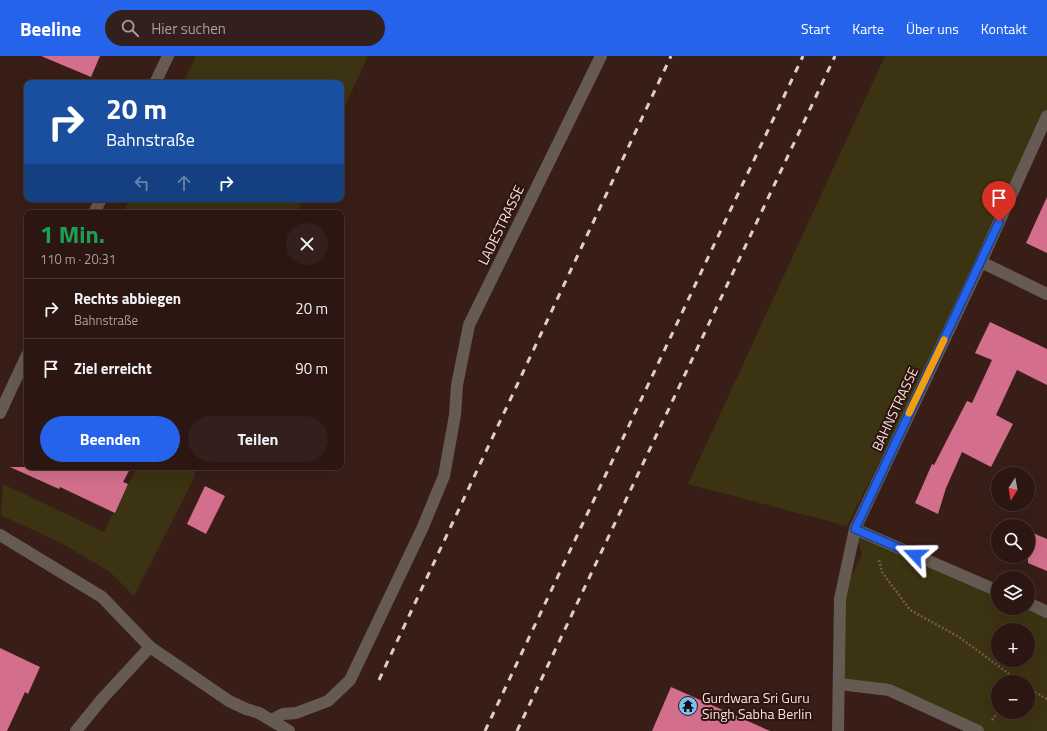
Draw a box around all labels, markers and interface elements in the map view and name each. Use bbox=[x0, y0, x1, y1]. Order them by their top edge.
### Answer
search box bbox=[105, 10, 385, 46]
text: Beeline bbox=[20, 14, 81, 43]
icon: search bbox=[119, 17, 141, 39]
text: Hier suchen bbox=[151, 17, 226, 40]
text: Start bbox=[801, 18, 830, 39]
text: Karte bbox=[852, 18, 884, 39]
text: Über uns bbox=[906, 18, 959, 39]
text: Kontakt bbox=[981, 18, 1027, 39]
text: 20 m bbox=[106, 87, 167, 130]
icon: right bbox=[40, 96, 92, 148]
text: Bahnstraße bbox=[106, 126, 195, 153]
icon: left bbox=[131, 172, 153, 194]
icon: ahead bbox=[173, 172, 195, 194]
icon: right bbox=[215, 172, 237, 194]
street label: LADESTRASSE bbox=[472, 181, 529, 268]
pin bbox=[982, 181, 1016, 222]
icon: arrive bbox=[988, 187, 1010, 209]
text: 1 Min. bbox=[40, 216, 105, 252]
button: close bbox=[286, 223, 328, 265]
text: 110 m · 20:31 bbox=[40, 249, 116, 269]
text: Rechts abbiegen bbox=[74, 287, 181, 310]
text: 20 m bbox=[295, 297, 328, 320]
icon: right bbox=[40, 298, 62, 320]
text: Bahnstraße bbox=[74, 310, 138, 330]
text: Ziel erreicht bbox=[74, 357, 152, 380]
text: 90 m bbox=[295, 357, 328, 380]
icon: arrive bbox=[40, 358, 62, 380]
street label: BAHNSTRASSE bbox=[866, 363, 923, 454]
button: Beenden bbox=[40, 416, 180, 462]
button: Teilen bbox=[188, 416, 328, 462]
north arrow bbox=[991, 467, 1035, 511]
map controls bbox=[991, 467, 1035, 719]
button: search bbox=[991, 519, 1035, 563]
position arrow bbox=[894, 534, 936, 576]
button: layers bbox=[991, 571, 1035, 615]
button: + bbox=[991, 623, 1035, 667]
button: − bbox=[991, 675, 1035, 719]
place label: Gurdwara Sri Guru Singh Sabha Berlin bbox=[702, 687, 812, 724]
temple icon: Gurdwara Sri Guru Singh Sabha Berlin bbox=[677, 695, 699, 717]

